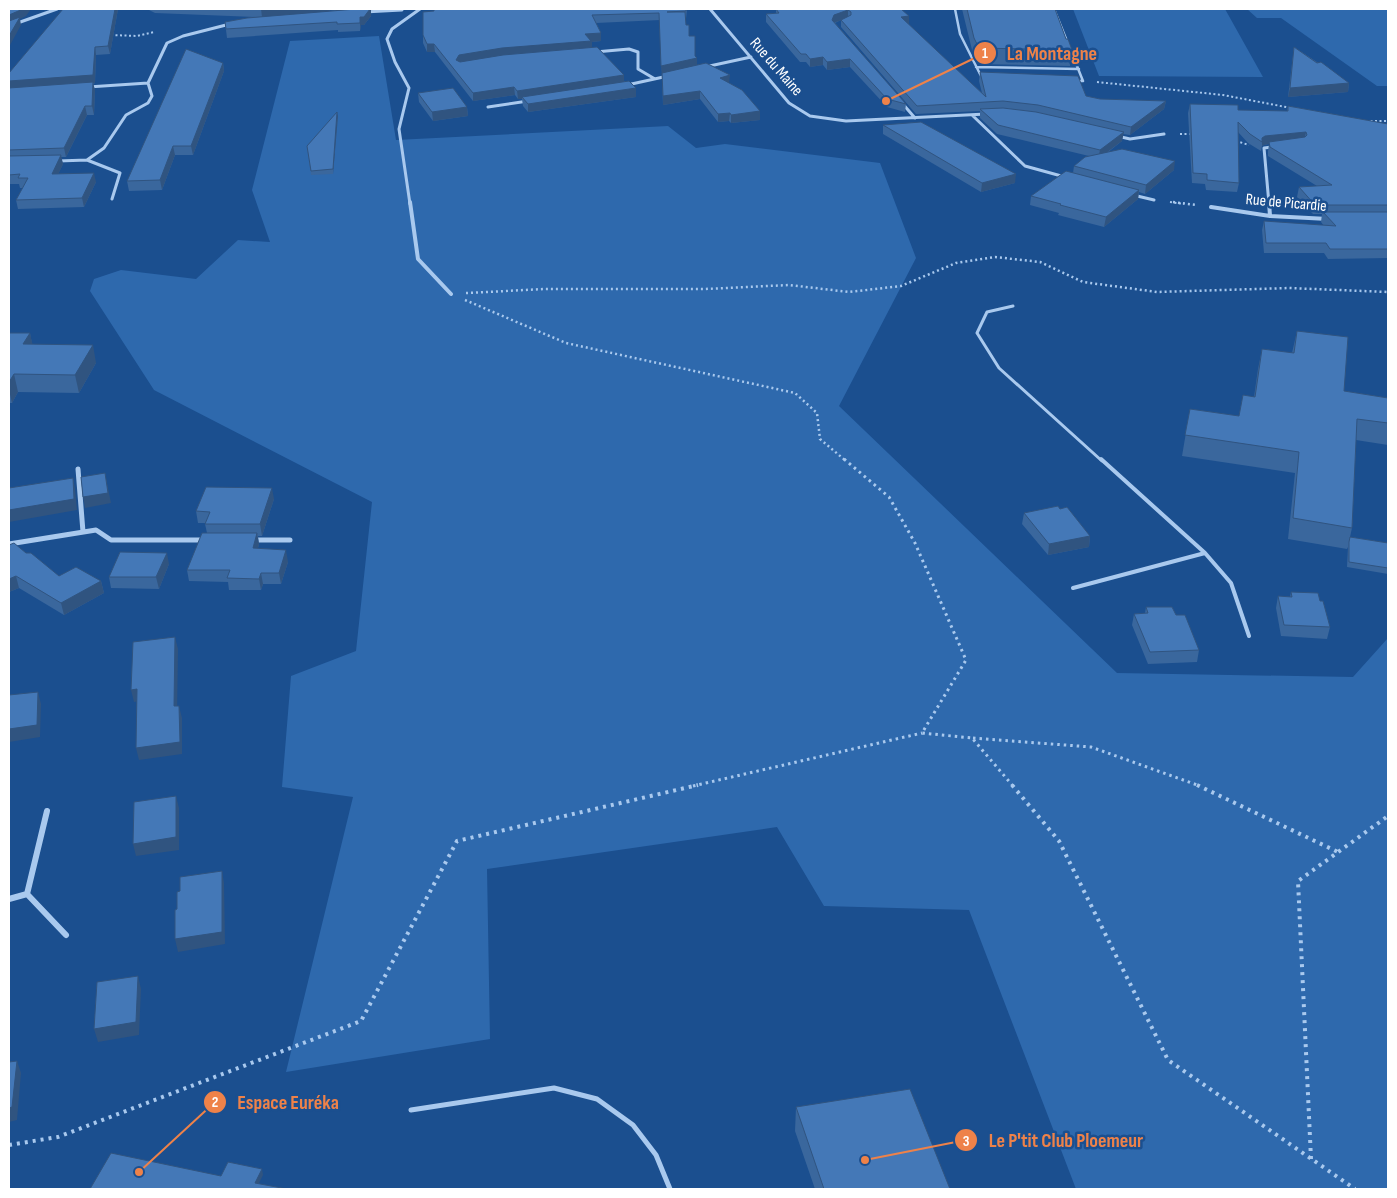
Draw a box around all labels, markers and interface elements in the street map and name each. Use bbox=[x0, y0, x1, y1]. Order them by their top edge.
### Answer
street label: Rue du Maine bbox=[746, 34, 806, 100]
callout: La Montagne bbox=[972, 35, 1107, 70]
text: La Montagne bbox=[1007, 42, 1097, 66]
text: 1 bbox=[982, 44, 988, 63]
street label: Rue de Picardie bbox=[1245, 190, 1327, 216]
callout: Espace Euréka bbox=[202, 1084, 349, 1119]
text: Espace Euréka bbox=[237, 1091, 339, 1115]
text: 2 bbox=[212, 1093, 218, 1112]
callout: Le P'tit Club Ploemeur bbox=[953, 1123, 1153, 1158]
text: Le P'tit Club Ploemeur bbox=[989, 1129, 1143, 1153]
text: 3 bbox=[963, 1132, 970, 1151]

